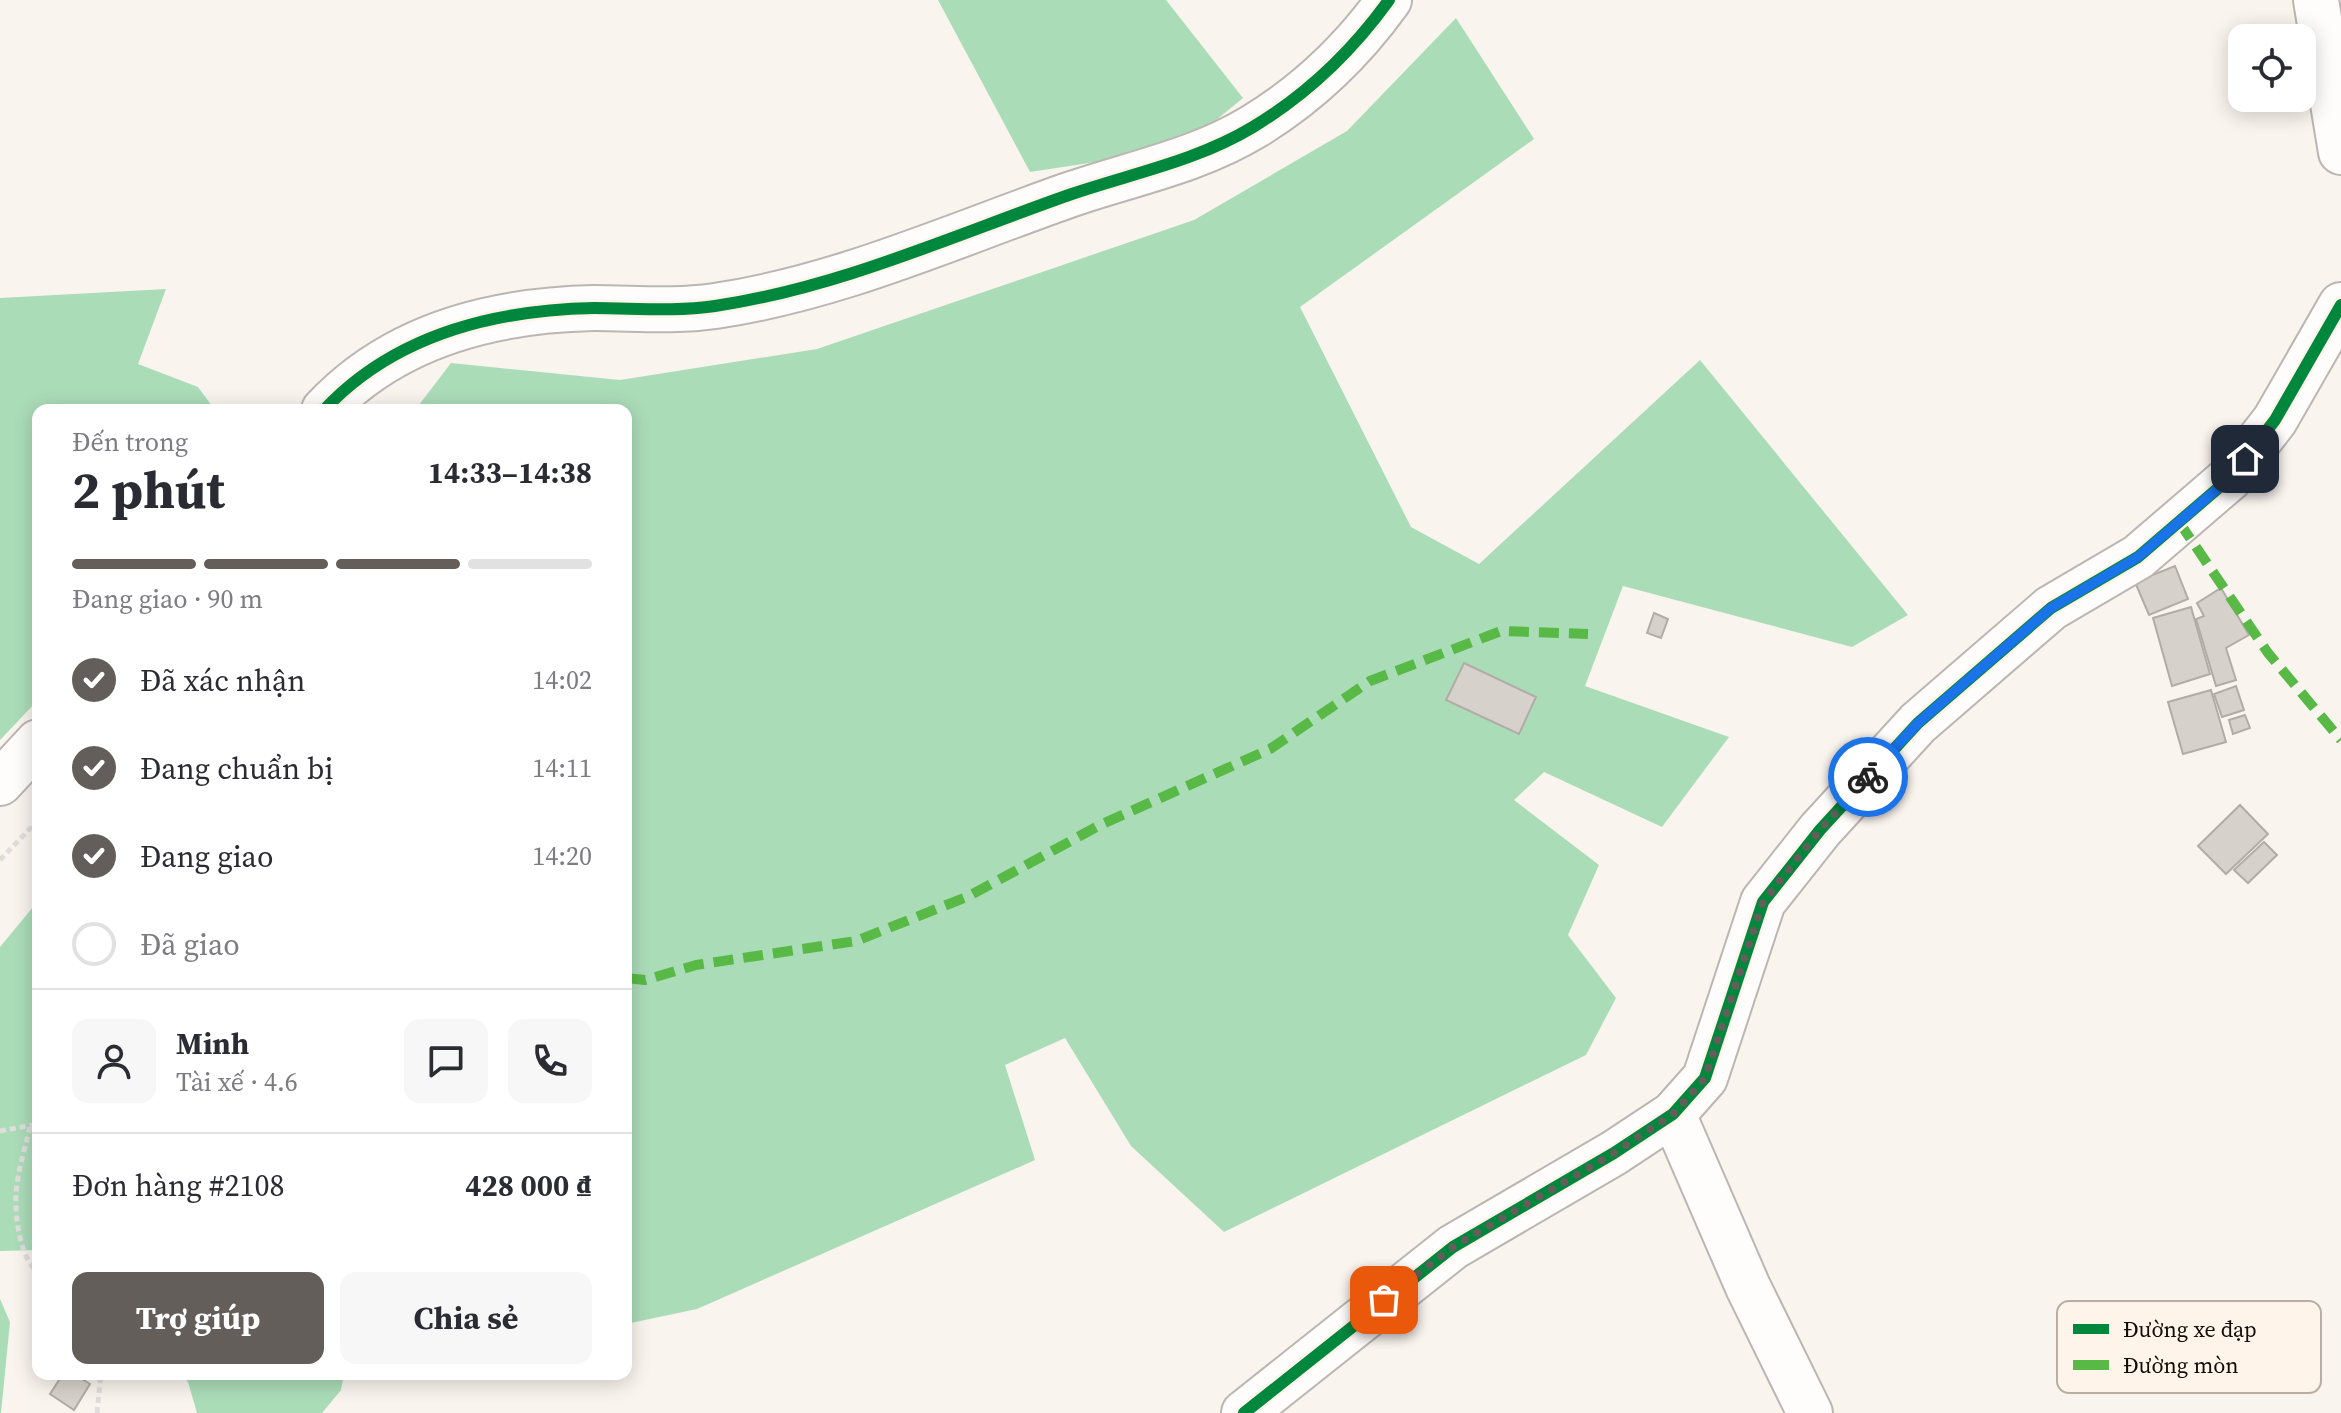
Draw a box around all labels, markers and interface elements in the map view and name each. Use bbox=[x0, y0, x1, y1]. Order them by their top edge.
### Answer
map controls bbox=[2228, 24, 2316, 112]
button: locate bbox=[2228, 24, 2316, 112]
text: Đến trong bbox=[72, 424, 188, 460]
pin bbox=[2211, 425, 2279, 493]
icon: home bbox=[2223, 437, 2267, 481]
text: 14:33–14:38 bbox=[428, 452, 592, 493]
text: 2 phút bbox=[72, 454, 225, 525]
text: Đang giao · 90 m bbox=[72, 581, 263, 617]
icon: check bbox=[72, 658, 116, 702]
text: Đã xác nhận bbox=[140, 660, 305, 701]
text: 14:02 bbox=[532, 662, 592, 698]
courier bbox=[1828, 737, 1908, 817]
icon: check bbox=[72, 746, 116, 790]
text: Đang chuẩn bị bbox=[140, 748, 333, 789]
text: 14:11 bbox=[532, 750, 592, 786]
icon: bike bbox=[1846, 755, 1890, 799]
icon: check bbox=[72, 834, 116, 878]
text: Đang giao bbox=[140, 836, 273, 877]
text: 14:20 bbox=[532, 838, 592, 874]
text: Đã giao bbox=[140, 924, 240, 965]
button: person bbox=[72, 1019, 156, 1103]
button: chat bbox=[404, 1019, 488, 1103]
button: phone bbox=[508, 1019, 592, 1103]
text: Minh bbox=[176, 1023, 249, 1064]
text: Tài xế · 4.6 bbox=[176, 1064, 298, 1100]
text: Đơn hàng #2108 bbox=[72, 1165, 285, 1206]
text: 428 000 ₫ bbox=[465, 1165, 592, 1206]
pin bbox=[1350, 1266, 1418, 1334]
button: Trợ giúp bbox=[72, 1272, 324, 1364]
button: Chia sẻ bbox=[340, 1272, 592, 1364]
icon: bag bbox=[1362, 1278, 1406, 1322]
legend bbox=[2057, 1301, 2321, 1393]
text: Đường xe đạp bbox=[2123, 1314, 2257, 1344]
text: Đường mòn bbox=[2123, 1350, 2239, 1380]

